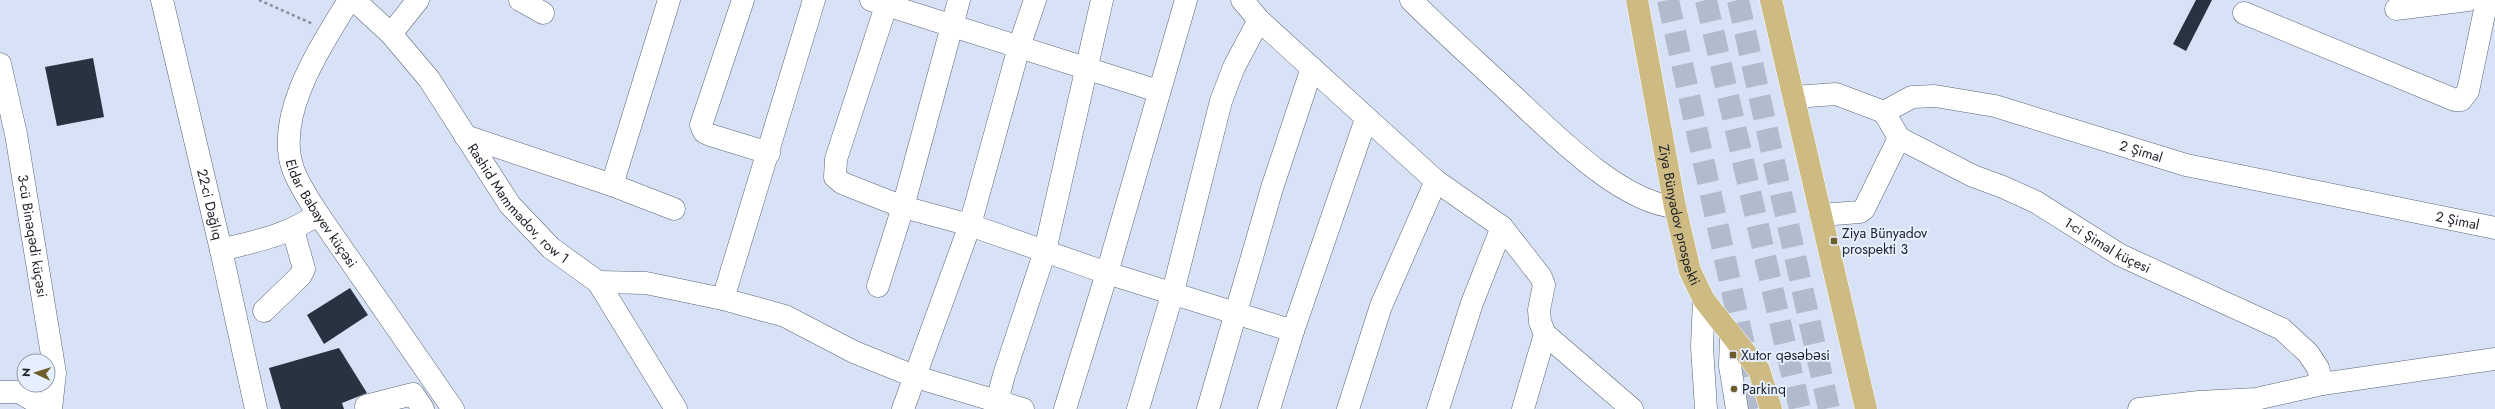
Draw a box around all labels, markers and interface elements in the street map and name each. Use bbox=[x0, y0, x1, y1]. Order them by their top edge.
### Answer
street label: 2 Şimal bbox=[2117, 135, 2165, 167]
street label: Rashid Mammadov, row 1 bbox=[463, 139, 573, 268]
street label: Ziya Bünyadov prospekti bbox=[1654, 143, 1705, 289]
street label: Eldar Babayev küçəsi bbox=[281, 157, 362, 272]
street label: 22-ci Dağlıq bbox=[192, 167, 228, 242]
street label: 3-cü Binəqədi küçəsi bbox=[13, 173, 53, 299]
street label: 2 Şimal bbox=[2434, 206, 2481, 235]
street label: 1-ci Şimal küçesi bbox=[2060, 212, 2154, 278]
place label: Ziya Bünyadov prospekti 3 bbox=[1842, 223, 1928, 259]
marker: Ziya Bünyadov prospekti 3 bbox=[1829, 236, 1839, 246]
place label: Xutor qəsəbəsi bbox=[1741, 345, 1830, 365]
marker: Xutor qəsəbəsi bbox=[1728, 350, 1738, 360]
north arrow bbox=[16, 353, 56, 393]
text: N bbox=[18, 367, 34, 377]
place label: Parkinq bbox=[1742, 379, 1786, 399]
marker: Parkinq bbox=[1729, 384, 1739, 394]

